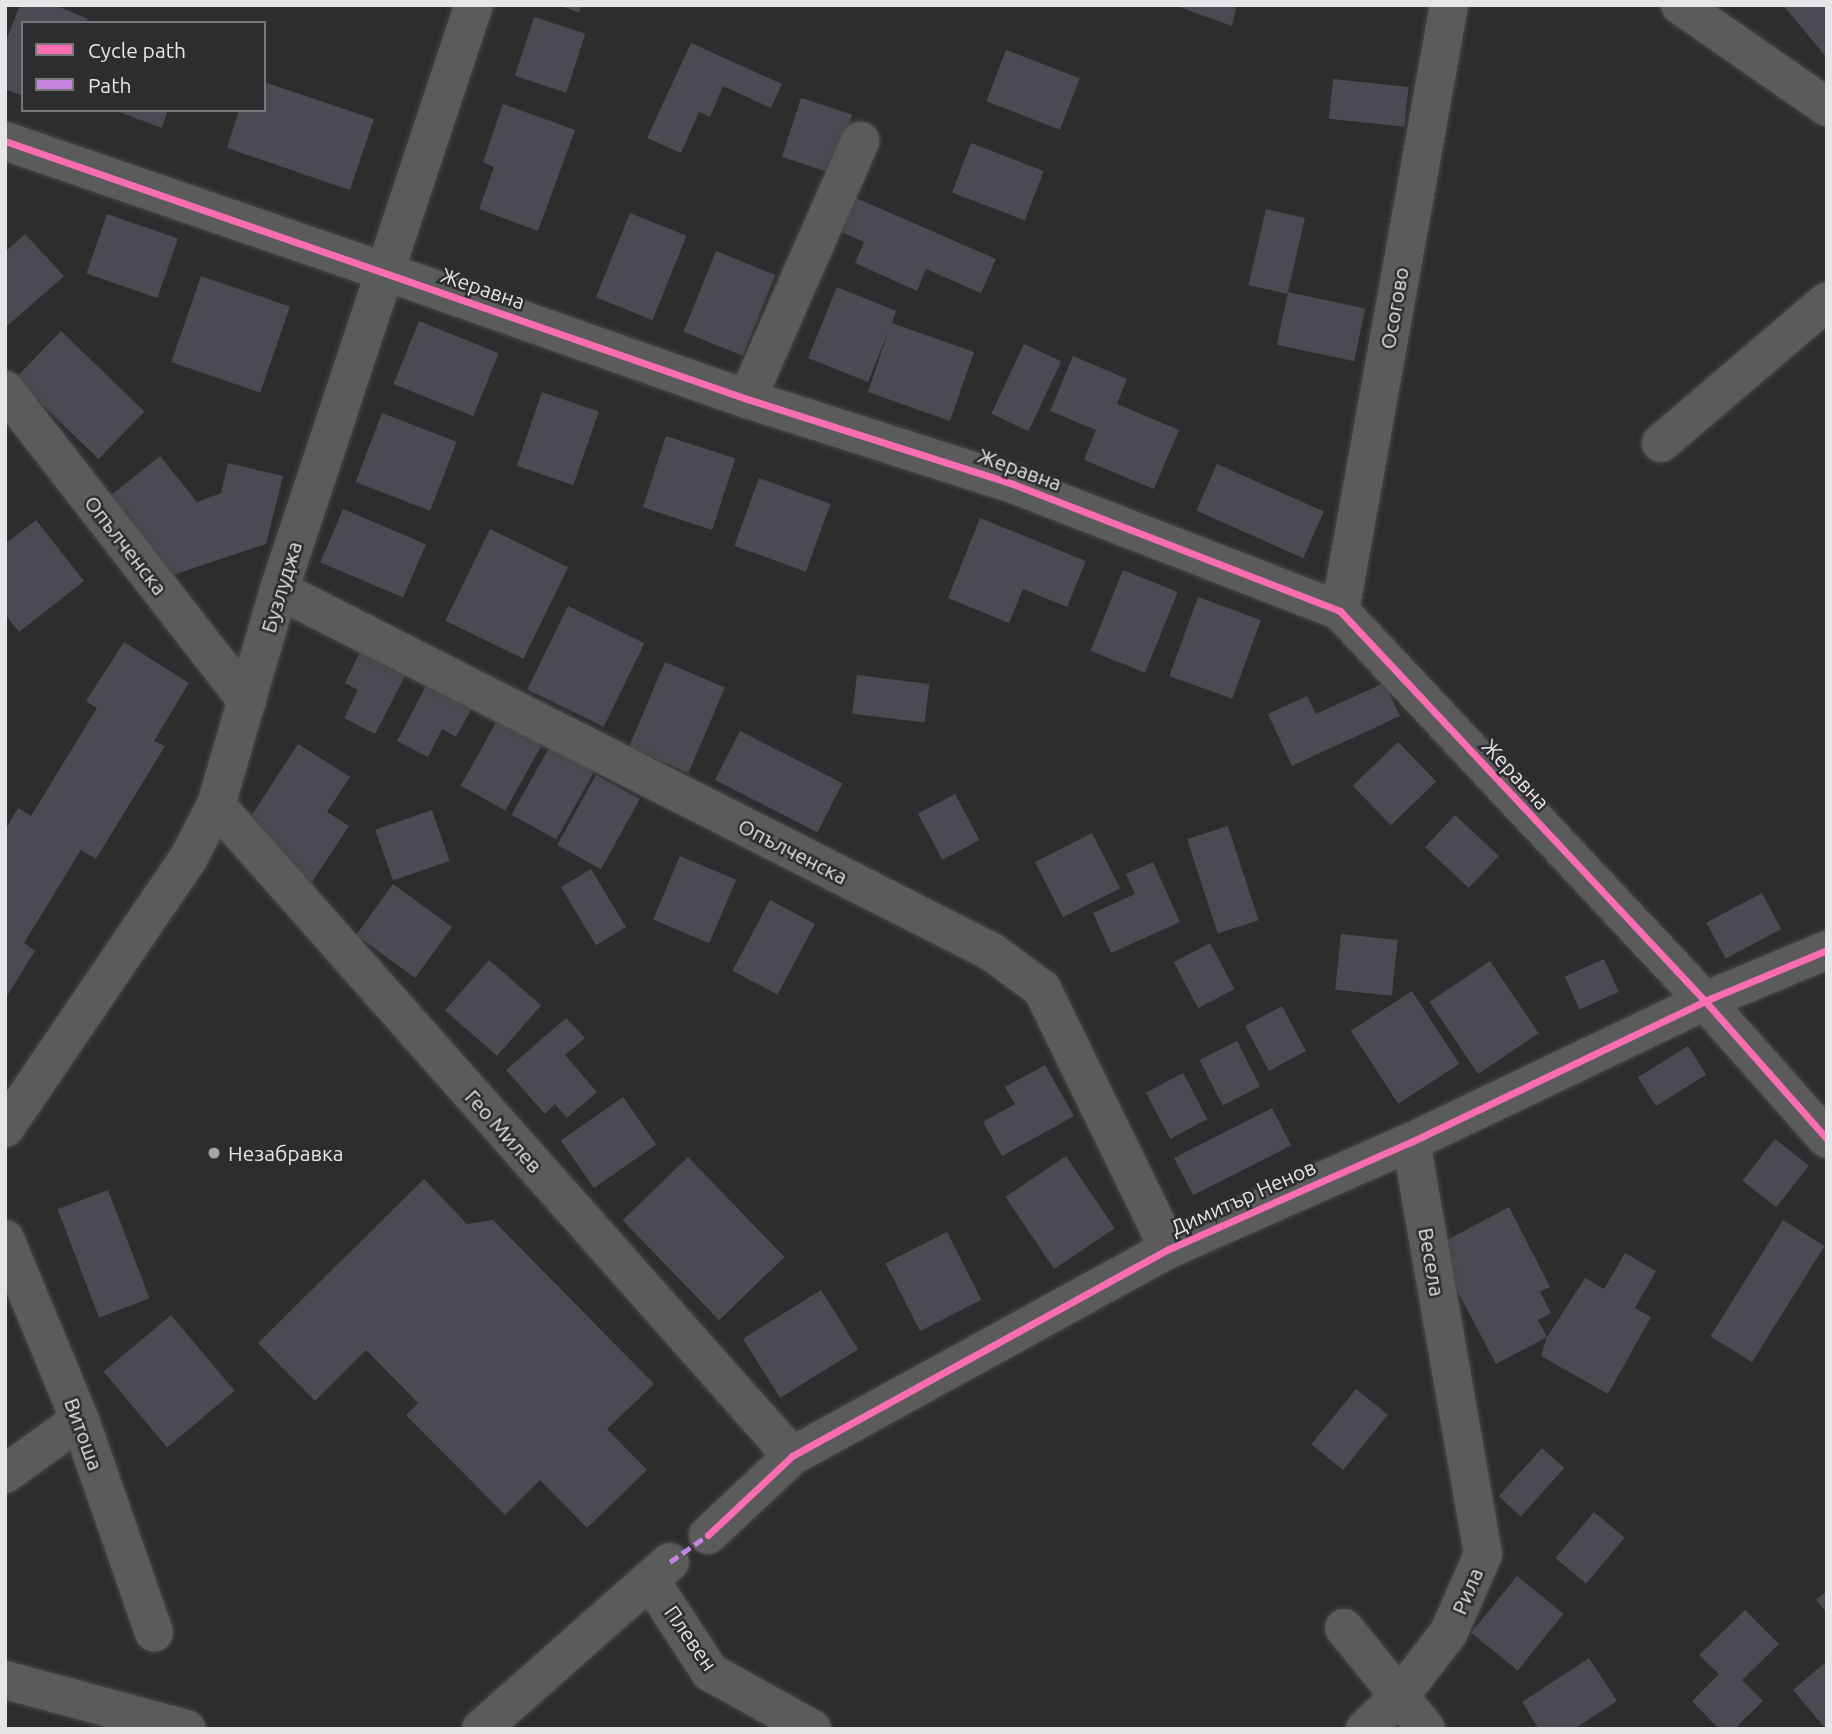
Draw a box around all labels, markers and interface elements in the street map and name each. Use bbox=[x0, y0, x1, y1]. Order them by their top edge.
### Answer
legend bbox=[21, 21, 266, 112]
text: Cycle path bbox=[88, 38, 186, 62]
text: Path bbox=[88, 73, 131, 97]
street label: Жеравна bbox=[438, 262, 528, 314]
street label: Осогово bbox=[1374, 265, 1414, 351]
street label: Жеравна bbox=[975, 442, 1065, 496]
street label: Опълченска bbox=[79, 490, 173, 600]
street label: Бузлуджа bbox=[255, 538, 307, 636]
street label: Жеравна bbox=[1477, 734, 1555, 814]
street label: Опълченска bbox=[734, 813, 852, 889]
street label: Гео Милев bbox=[460, 1084, 548, 1178]
place label: Незабравка bbox=[228, 1140, 344, 1166]
marker: Незабравка bbox=[206, 1145, 222, 1161]
street label: Димитър Ненов bbox=[1166, 1154, 1320, 1240]
street label: Весела bbox=[1414, 1226, 1450, 1298]
street label: Витоша bbox=[59, 1394, 109, 1474]
street label: Рила bbox=[1446, 1564, 1488, 1618]
street label: Плевен bbox=[660, 1601, 722, 1675]

